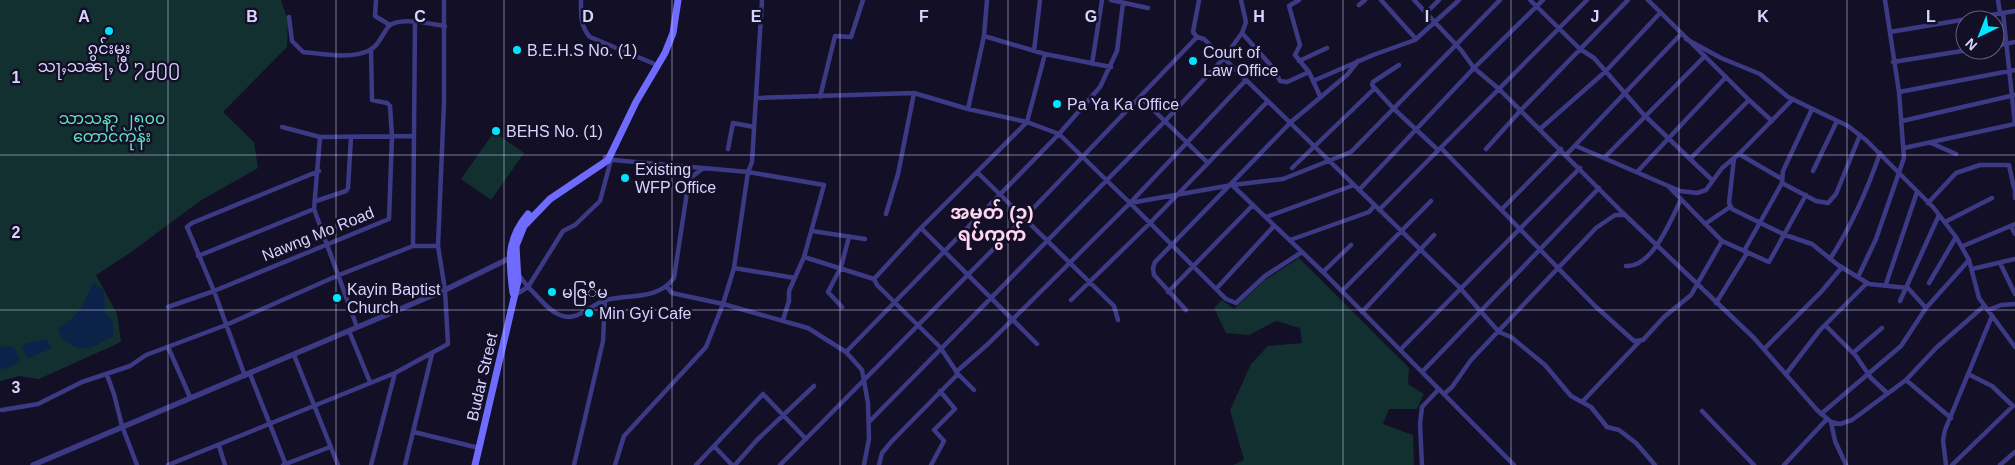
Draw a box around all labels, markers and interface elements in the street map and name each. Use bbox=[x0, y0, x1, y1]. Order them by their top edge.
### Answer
text: A bbox=[78, 8, 90, 25]
text: B bbox=[246, 8, 258, 25]
text: C bbox=[414, 8, 426, 25]
text: D bbox=[582, 8, 594, 25]
text: E bbox=[751, 8, 762, 25]
text: F bbox=[919, 8, 929, 25]
text: G bbox=[1085, 8, 1097, 25]
text: H bbox=[1253, 8, 1265, 25]
text: I bbox=[1425, 8, 1429, 25]
text: J bbox=[1591, 8, 1599, 25]
text: K bbox=[1757, 8, 1769, 25]
text: L bbox=[1926, 8, 1936, 25]
north arrow bbox=[1955, 10, 2005, 60]
marker: ၵွင်းမူး သႃႇသၼႃႇ ပီ ႒႕႐႐ bbox=[103, 25, 115, 37]
text: N bbox=[1962, 35, 1980, 54]
place label: ၵွင်းမူး သႃႇသၼႃႇ ပီ ႒႕႐႐ bbox=[38, 37, 180, 80]
place label: B.E.H.S No. (1) bbox=[527, 42, 637, 59]
marker: B.E.H.S No. (1) bbox=[511, 44, 523, 56]
place label: Court of Law Office bbox=[1203, 44, 1278, 79]
marker: Court of Law Office bbox=[1187, 55, 1199, 67]
text: 1 bbox=[12, 69, 21, 86]
place label: Pa Ya Ka Office bbox=[1067, 96, 1179, 113]
marker: Pa Ya Ka Office bbox=[1051, 98, 1063, 110]
park label: သာသနာ ၂၅၀၀ တောင်ကုန်း bbox=[59, 110, 165, 151]
place label: BEHS No. (1) bbox=[506, 123, 603, 140]
marker: BEHS No. (1) bbox=[490, 125, 502, 137]
place label: Existing WFP Office bbox=[635, 161, 716, 196]
marker: Existing WFP Office bbox=[619, 172, 631, 184]
district label: အမှတ် (၁) ရပ်ကွက် bbox=[950, 199, 1034, 250]
street label: Nawng Mo Road bbox=[260, 204, 376, 264]
text: 2 bbox=[12, 224, 21, 241]
place label: Kayin Baptist Church bbox=[347, 281, 441, 316]
place label: မဇြ်ိမ bbox=[562, 281, 608, 306]
marker: မဇြ်ိမ bbox=[546, 286, 558, 298]
marker: Kayin Baptist Church bbox=[331, 292, 343, 304]
place label: Min Gyi Cafe bbox=[599, 305, 692, 322]
marker: Min Gyi Cafe bbox=[583, 307, 595, 319]
street label: Budar Street bbox=[464, 331, 501, 423]
text: 3 bbox=[12, 379, 21, 396]

